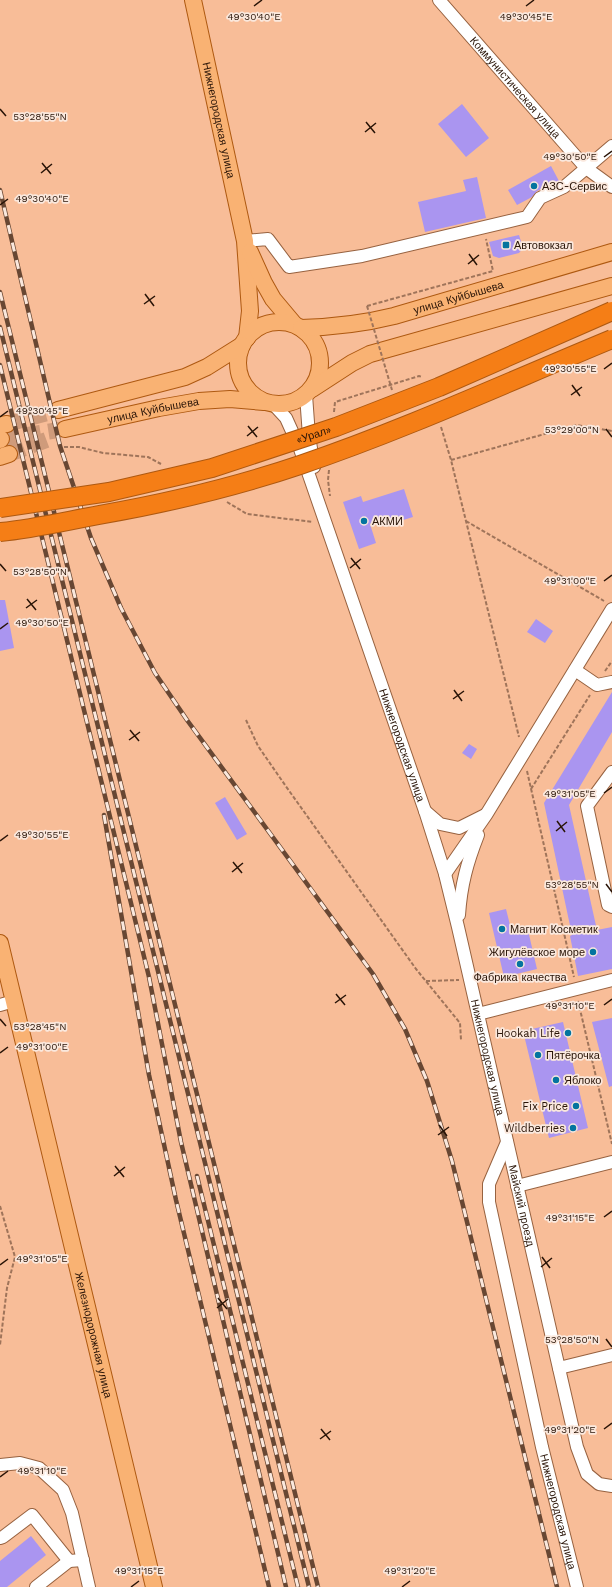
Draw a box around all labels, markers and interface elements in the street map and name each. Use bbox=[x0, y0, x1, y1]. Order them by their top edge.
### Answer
text: 49°30'40"E bbox=[227, 11, 281, 22]
text: 49°30'45"E bbox=[500, 11, 552, 22]
street label: Коммунистическая улица bbox=[467, 34, 564, 141]
street label: Нижнегородская улица bbox=[200, 61, 238, 180]
text: 53°28'55"N bbox=[13, 111, 67, 122]
text: 49°30'50"E bbox=[543, 151, 597, 162]
place label: АЗС-Сервис bbox=[542, 180, 607, 193]
marker: АЗС-Сервис bbox=[529, 181, 539, 191]
text: 49°30'40"E bbox=[15, 193, 69, 204]
place label: Автовокзал bbox=[514, 239, 572, 252]
marker: Автовокзал bbox=[501, 240, 511, 250]
street label: улица Куйбышева bbox=[412, 278, 506, 316]
text: 49°30'55"E bbox=[543, 363, 597, 374]
street label: улица Куйбышева bbox=[106, 395, 201, 426]
text: 49°30'45"E bbox=[16, 405, 68, 416]
street label: «Урал» bbox=[295, 423, 333, 446]
text: 53°29'00"N bbox=[545, 424, 599, 435]
place label: АКМИ bbox=[372, 515, 403, 528]
marker: АКМИ bbox=[359, 516, 369, 526]
text: 53°28'50"N bbox=[13, 566, 67, 577]
text: 49°31'00"E bbox=[544, 575, 596, 586]
text: 49°30'50"E bbox=[15, 617, 69, 628]
street label: Нижнегородская улица bbox=[377, 687, 428, 804]
text: 49°31'05"E bbox=[544, 788, 596, 799]
text: 49°30'55"E bbox=[15, 829, 69, 840]
text: 53°28'55"N bbox=[545, 879, 599, 890]
place label: Магнит Косметик bbox=[510, 923, 598, 936]
marker: Магнит Косметик bbox=[497, 924, 507, 934]
place label: Жигулёвское море bbox=[489, 946, 585, 959]
marker: Жигулёвское море bbox=[588, 947, 598, 957]
marker: Фабрика качества bbox=[515, 959, 525, 969]
place label: Фабрика качества bbox=[473, 971, 567, 984]
street label: Нижнегородская улица bbox=[468, 998, 508, 1117]
text: 49°31'10"E bbox=[545, 1000, 595, 1011]
text: 53°28'45"N bbox=[14, 1021, 66, 1032]
place label: Hookah Life bbox=[496, 1027, 560, 1040]
marker: Hookah Life bbox=[563, 1028, 573, 1038]
text: 49°31'00"E bbox=[16, 1041, 68, 1052]
place label: Пятёрочка bbox=[546, 1049, 601, 1062]
marker: Пятёрочка bbox=[533, 1050, 543, 1060]
place label: Яблоко bbox=[564, 1074, 601, 1087]
marker: Яблоко bbox=[551, 1075, 561, 1085]
place label: Fix Price bbox=[522, 1100, 568, 1113]
marker: Fix Price bbox=[571, 1101, 581, 1111]
place label: Wildberries bbox=[504, 1122, 565, 1135]
marker: Wildberries bbox=[568, 1123, 578, 1133]
street label: Майский проезд bbox=[506, 1163, 537, 1248]
text: 49°31'15"E bbox=[545, 1212, 595, 1223]
text: 49°31'05"E bbox=[16, 1253, 68, 1264]
street label: Железнодорожная улица bbox=[72, 1271, 115, 1400]
text: 53°28'50"N bbox=[545, 1334, 599, 1345]
text: 49°31'20"E bbox=[544, 1424, 596, 1435]
street label: Нижнегородская улица bbox=[537, 1452, 579, 1572]
text: 49°31'10"E bbox=[17, 1465, 67, 1476]
text: 49°31'15"E bbox=[114, 1565, 164, 1576]
text: 49°31'20"E bbox=[384, 1565, 436, 1576]

